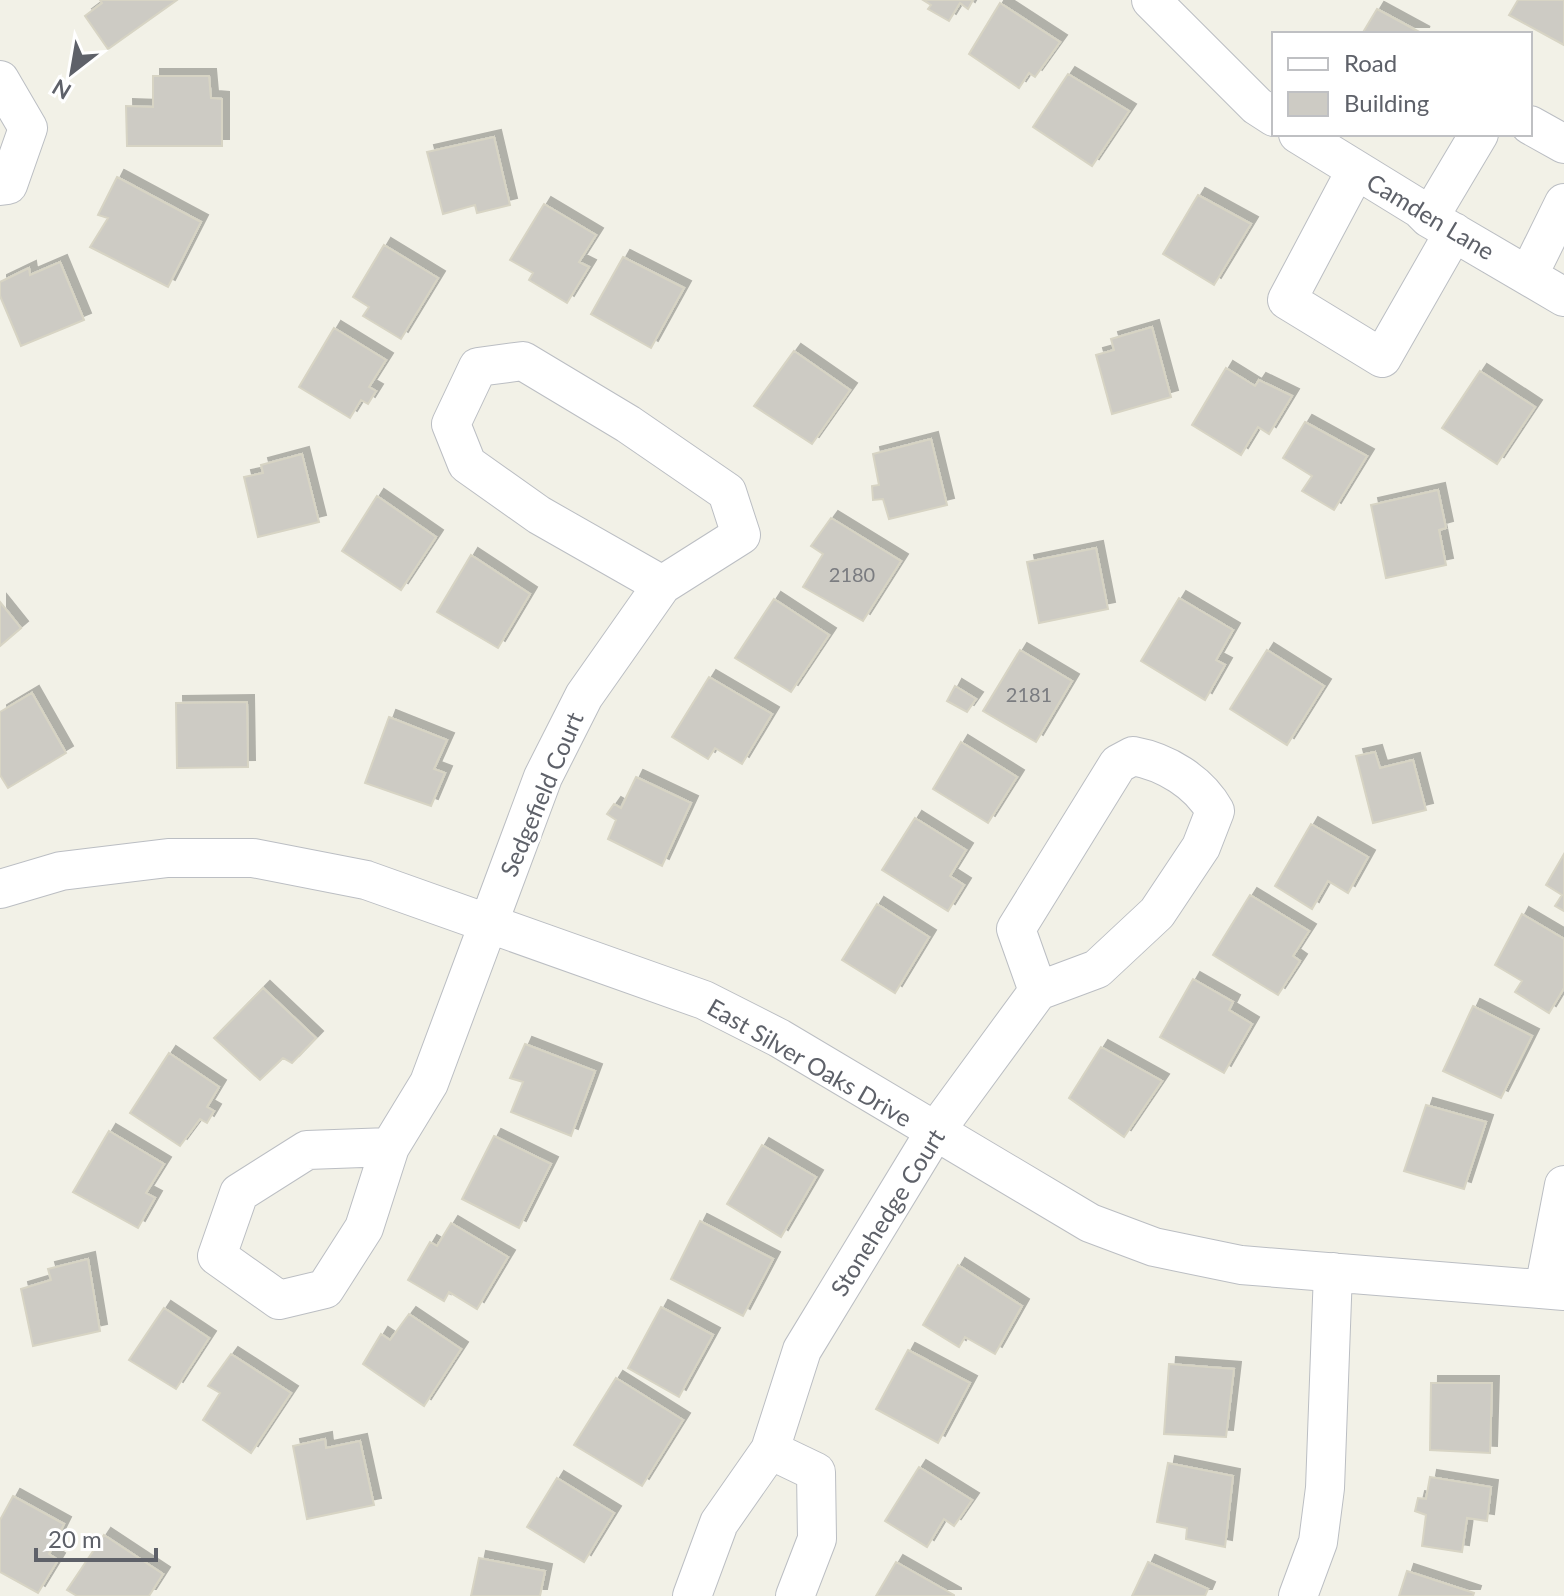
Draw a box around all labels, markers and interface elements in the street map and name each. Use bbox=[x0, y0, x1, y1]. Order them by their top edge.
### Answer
north arrow bbox=[32, 32, 112, 112]
legend bbox=[1272, 32, 1532, 136]
text: Road bbox=[1344, 48, 1397, 77]
text: N bbox=[47, 74, 76, 106]
text: Building bbox=[1344, 88, 1429, 117]
street label: Camden Lane bbox=[1362, 167, 1500, 265]
house number: 2180 bbox=[829, 562, 875, 586]
house number: 2181 bbox=[1006, 682, 1052, 706]
street label: Sedgefield Court bbox=[493, 707, 589, 881]
street label: East Silver Oaks Drive bbox=[703, 992, 917, 1132]
street label: Stonehedge Court bbox=[824, 1123, 950, 1301]
scale bar bbox=[36, 1512, 156, 1562]
text: 20 m bbox=[48, 1524, 102, 1553]

